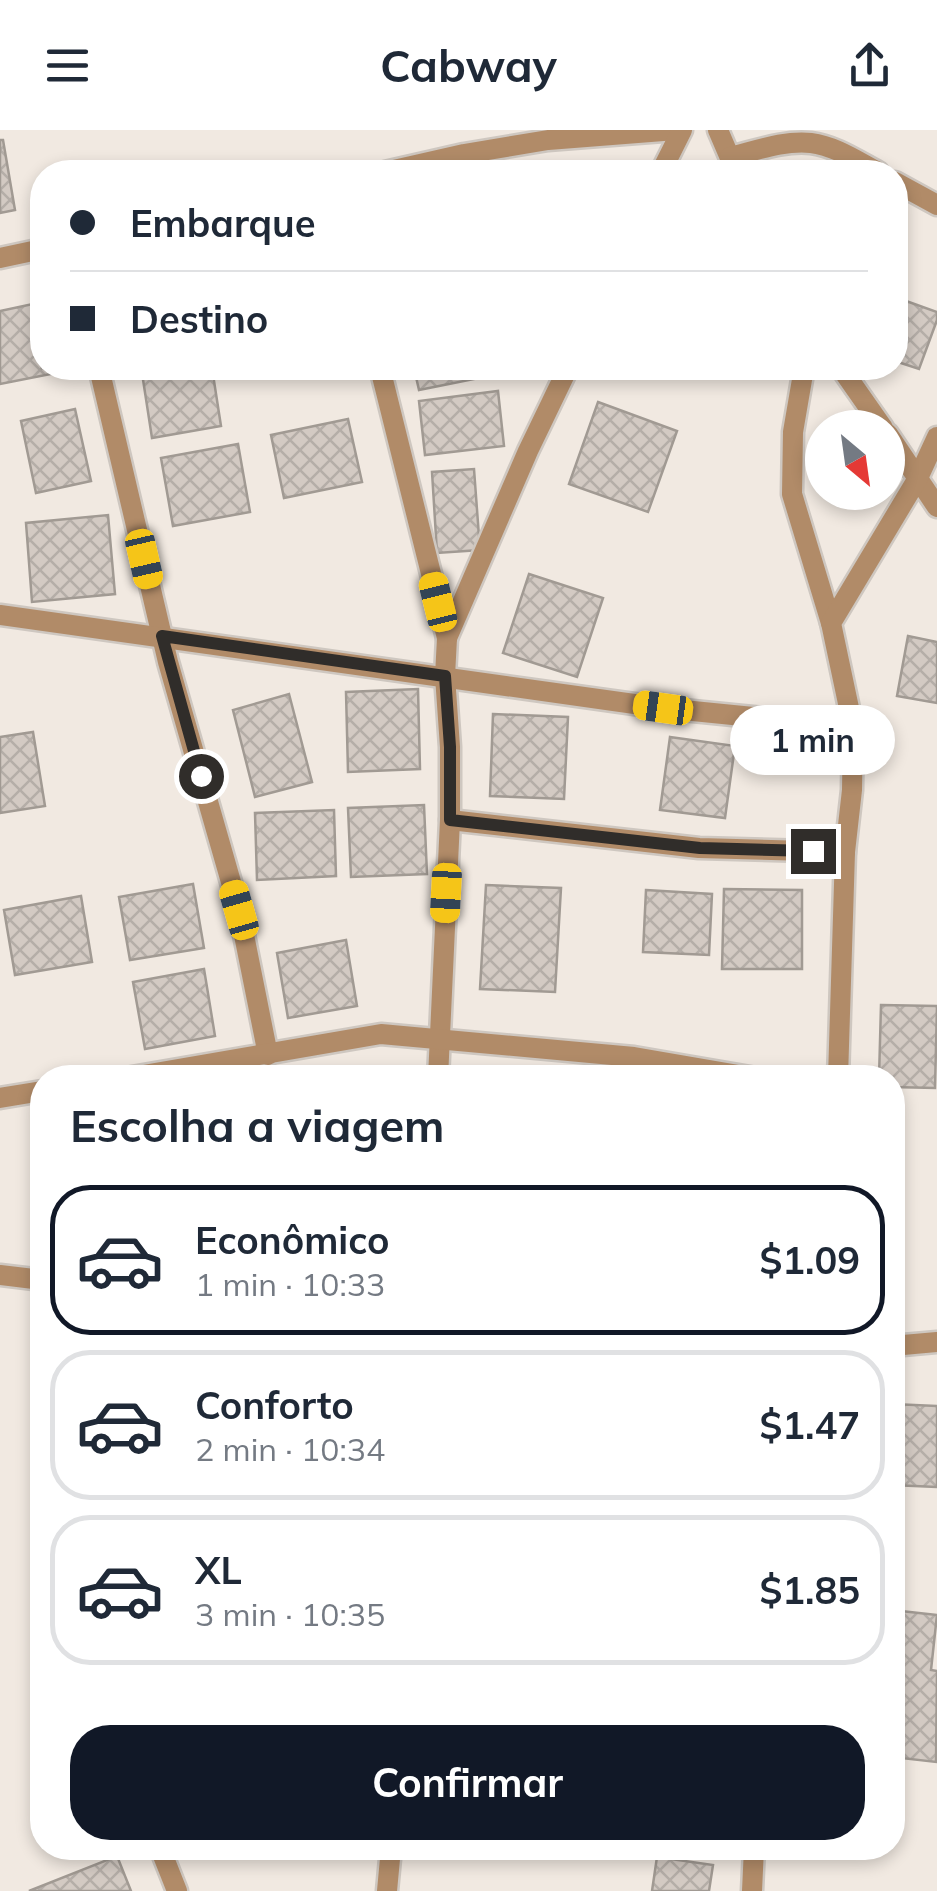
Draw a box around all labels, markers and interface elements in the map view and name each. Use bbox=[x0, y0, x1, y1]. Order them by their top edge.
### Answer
text: Cabway bbox=[380, 37, 557, 93]
icon: menu bbox=[40, 38, 95, 93]
icon: share bbox=[842, 38, 897, 93]
text: Embarque bbox=[130, 199, 316, 247]
text: Destino bbox=[130, 295, 268, 343]
north arrow bbox=[805, 410, 905, 510]
map controls bbox=[805, 410, 905, 510]
car bbox=[123, 526, 165, 592]
car bbox=[416, 569, 460, 635]
car bbox=[631, 689, 695, 727]
callout: 1 min bbox=[730, 706, 896, 776]
text: 1 min bbox=[770, 720, 855, 760]
route start bbox=[179, 754, 224, 799]
route end bbox=[791, 829, 836, 874]
car bbox=[429, 862, 463, 924]
car bbox=[216, 877, 262, 943]
text: Escolha a viagem bbox=[70, 1097, 445, 1153]
icon: car bbox=[75, 1215, 165, 1305]
text: Econômico bbox=[195, 1216, 390, 1264]
text: $1.09 bbox=[759, 1236, 860, 1284]
text: 1 min · 10:33 bbox=[195, 1264, 385, 1304]
icon: car bbox=[75, 1380, 165, 1470]
text: Conforto bbox=[195, 1381, 354, 1429]
text: $1.47 bbox=[759, 1401, 860, 1449]
text: 2 min · 10:34 bbox=[195, 1429, 385, 1469]
icon: car bbox=[75, 1545, 165, 1635]
text: XL bbox=[195, 1546, 242, 1594]
text: $1.85 bbox=[759, 1566, 860, 1614]
text: 3 min · 10:35 bbox=[195, 1594, 385, 1634]
button: Confirmar bbox=[70, 1725, 865, 1840]

